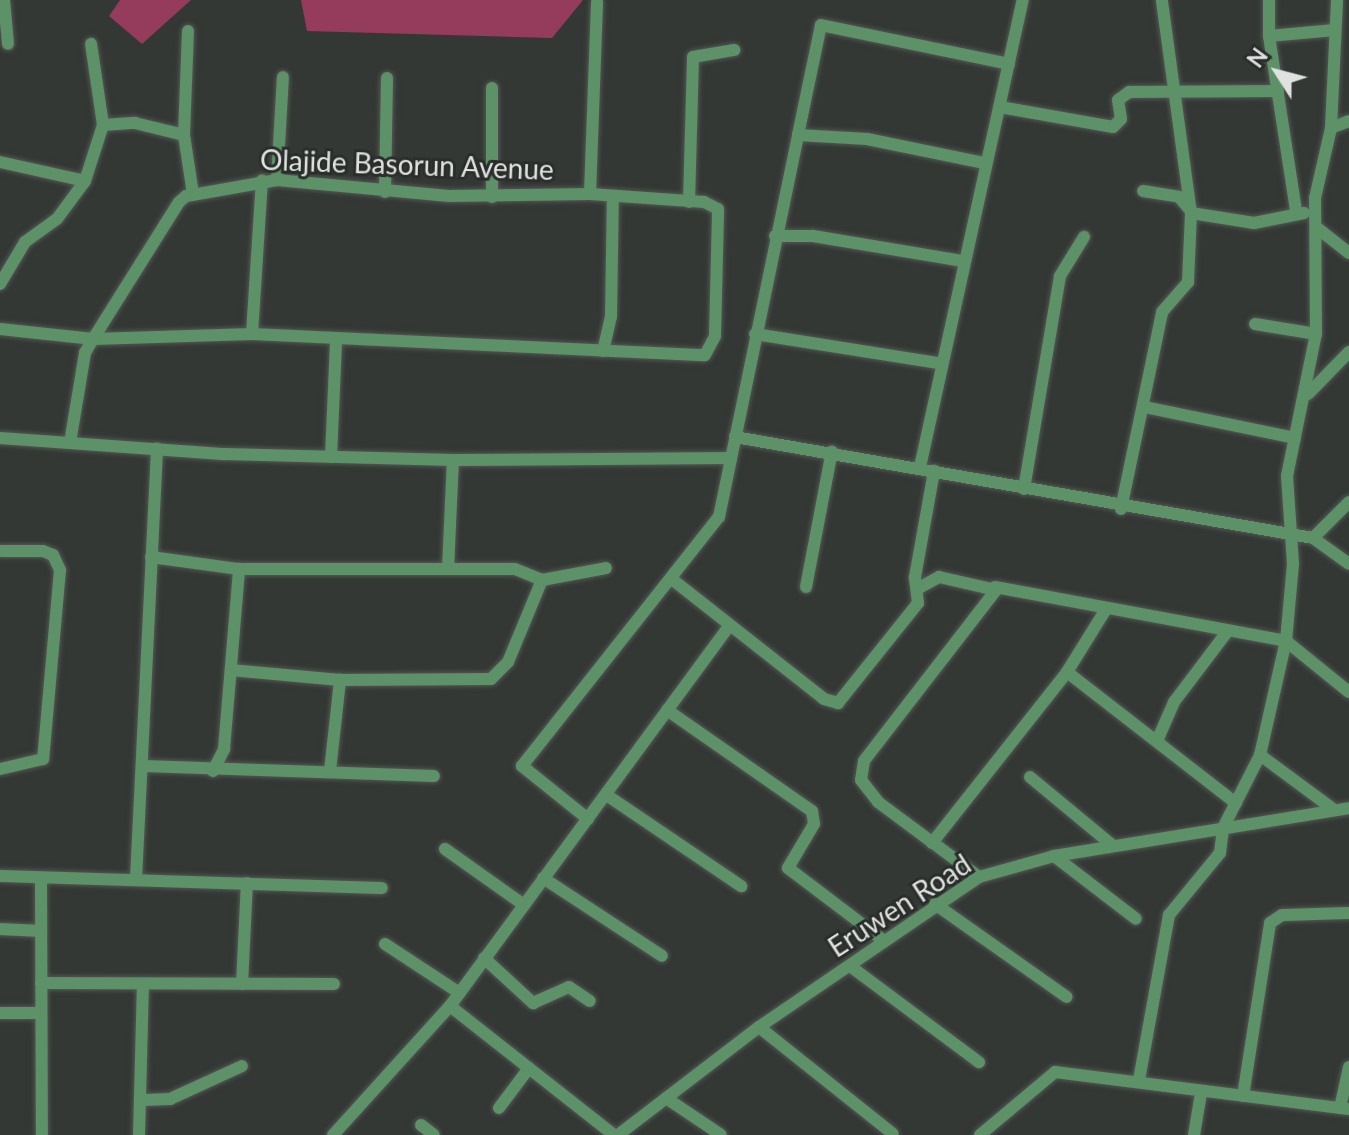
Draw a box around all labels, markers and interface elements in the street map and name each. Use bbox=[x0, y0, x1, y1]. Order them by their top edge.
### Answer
north arrow bbox=[1237, 32, 1317, 112]
text: N bbox=[1241, 43, 1273, 72]
street label: Olajide Basorun Avenue bbox=[259, 142, 555, 186]
street label: Eruwen Road bbox=[821, 847, 977, 963]

